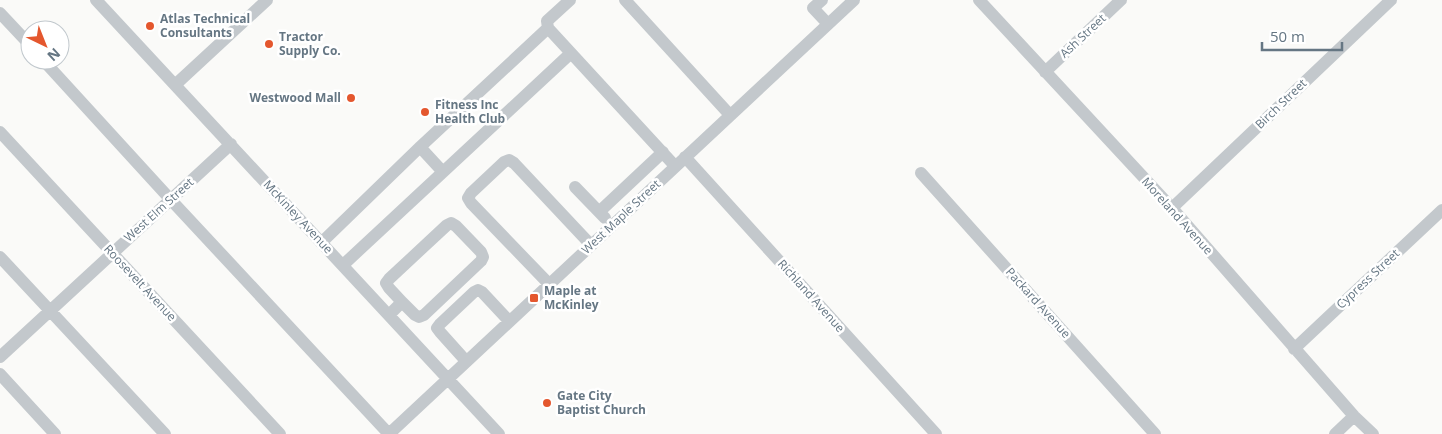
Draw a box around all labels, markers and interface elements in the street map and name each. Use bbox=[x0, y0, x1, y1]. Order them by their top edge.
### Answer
place label: Atlas Technical Consultants bbox=[160, 10, 250, 41]
street label: Ash Street bbox=[1056, 10, 1109, 61]
north arrow bbox=[20, 20, 70, 70]
marker: Atlas Technical Consultants bbox=[144, 20, 156, 32]
scale bar bbox=[1262, 20, 1342, 52]
text: 50 m bbox=[1270, 26, 1305, 46]
place label: Tractor Supply Co. bbox=[279, 28, 341, 59]
marker: Tractor Supply Co. bbox=[263, 38, 275, 50]
text: N bbox=[44, 44, 65, 66]
street label: Birch Street bbox=[1251, 75, 1310, 132]
place label: Westwood Mall bbox=[249, 89, 341, 106]
marker: Westwood Mall bbox=[345, 92, 357, 104]
place label: Fitness Inc Health Club bbox=[435, 96, 506, 127]
marker: Fitness Inc Health Club bbox=[419, 106, 431, 118]
street label: Moreland Avenue bbox=[1138, 173, 1217, 258]
street label: West Elm Street bbox=[120, 174, 197, 246]
street label: McKinley Avenue bbox=[260, 176, 337, 257]
street label: West Maple Street bbox=[578, 176, 664, 258]
street label: Roosevelt Avenue bbox=[100, 241, 181, 325]
street label: Cypress Street bbox=[1332, 245, 1403, 312]
street label: Richland Avenue bbox=[774, 255, 849, 336]
street label: Packard Avenue bbox=[1002, 264, 1075, 342]
place label: Maple at McKinley bbox=[544, 282, 599, 313]
marker: Maple at McKinley bbox=[528, 292, 540, 304]
place label: Gate City Baptist Church bbox=[557, 387, 646, 418]
marker: Gate City Baptist Church bbox=[541, 397, 553, 409]

